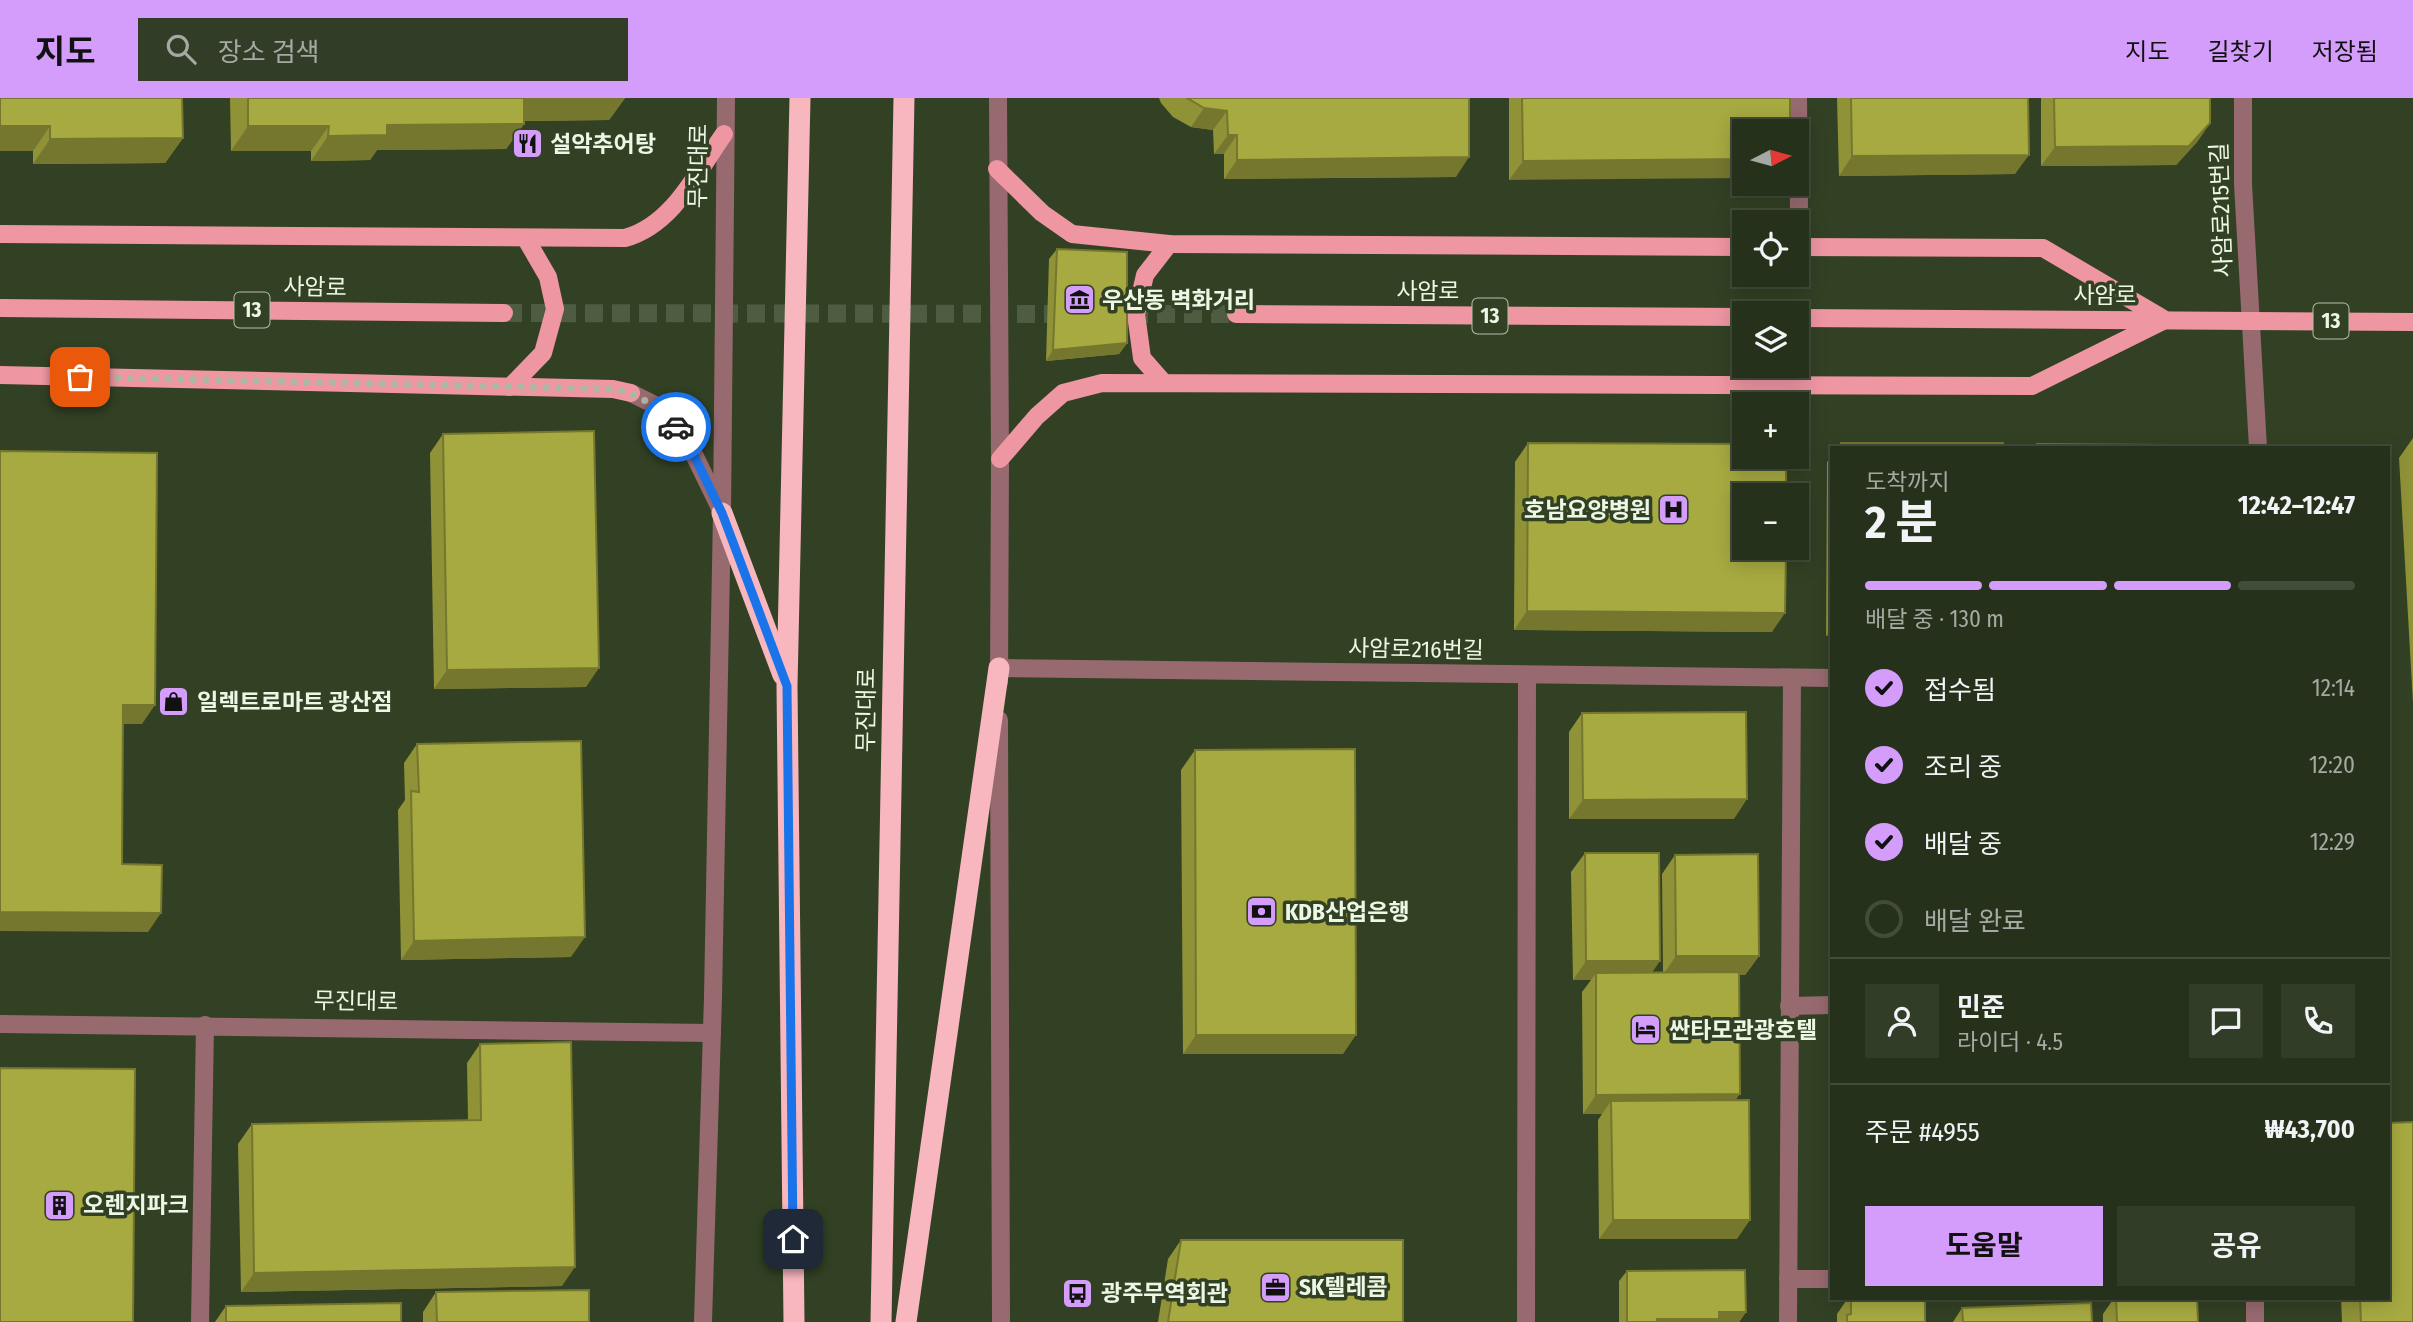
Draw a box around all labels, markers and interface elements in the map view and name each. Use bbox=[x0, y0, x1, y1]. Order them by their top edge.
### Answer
search box bbox=[138, 18, 628, 81]
icon: search bbox=[162, 30, 200, 68]
text: 지도 bbox=[35, 32, 96, 72]
text: 장소 검색 bbox=[218, 37, 320, 68]
text: 지도 bbox=[2125, 38, 2170, 66]
text: 길찾기 bbox=[2208, 38, 2274, 66]
text: 저장됨 bbox=[2312, 38, 2378, 66]
north arrow bbox=[1732, 119, 1810, 196]
map controls bbox=[1732, 119, 1809, 560]
street label: 무진대로 bbox=[683, 123, 713, 209]
restaurant icon: 설악추어탕 bbox=[510, 127, 544, 161]
place label: 설악추어탕 bbox=[550, 130, 656, 158]
street label: 사암로215번길 bbox=[2205, 142, 2237, 278]
button: locate bbox=[1732, 210, 1809, 287]
street label: 사암로 bbox=[283, 272, 347, 302]
street label: 사암로 bbox=[1396, 277, 1460, 305]
street label: 사암로 bbox=[2073, 281, 2137, 309]
museum icon: 우산동 벽화거리 bbox=[1062, 283, 1096, 317]
place label: 우산동 벽화거리 bbox=[1102, 286, 1255, 314]
road number: 13 bbox=[234, 292, 270, 328]
road number: 13 bbox=[1472, 298, 1508, 333]
button: layers bbox=[1732, 301, 1809, 378]
road number: 13 bbox=[2314, 304, 2348, 339]
pin bbox=[50, 347, 110, 407]
icon: bag bbox=[61, 358, 99, 396]
courier bbox=[641, 392, 711, 462]
button: + bbox=[1732, 392, 1809, 469]
icon: car bbox=[657, 408, 695, 446]
text: 도착까지 bbox=[1865, 468, 1950, 496]
button: − bbox=[1732, 483, 1809, 560]
text: 12:42–12:47 bbox=[2238, 490, 2355, 521]
hospital icon: 호남요양병원 bbox=[1657, 493, 1691, 527]
text: 2 분 bbox=[1865, 495, 1938, 550]
place label: 호남요양병원 bbox=[1524, 496, 1651, 524]
text: 배달 중 · 130 m bbox=[1865, 605, 2004, 633]
street label: 사암로216번길 bbox=[1348, 634, 1484, 664]
street label: 무진대로 bbox=[851, 667, 881, 753]
icon: check bbox=[1865, 669, 1903, 707]
text: 12:14 bbox=[2312, 674, 2355, 702]
text: 접수됨 bbox=[1924, 675, 1996, 706]
shop icon: 일렉트로마트 광산점 bbox=[157, 685, 191, 719]
place label: 일렉트로마트 광산점 bbox=[197, 688, 392, 716]
icon: check bbox=[1865, 746, 1903, 784]
text: 12:20 bbox=[2309, 751, 2355, 779]
text: 조리 중 bbox=[1924, 752, 2002, 783]
icon: check bbox=[1865, 823, 1903, 861]
text: 12:29 bbox=[2310, 828, 2355, 856]
text: 배달 중 bbox=[1924, 829, 2002, 860]
bank icon: KDB산업은행 bbox=[1245, 895, 1279, 929]
place label: KDB산업은행 bbox=[1285, 898, 1410, 926]
text: 배달 완료 bbox=[1924, 906, 2026, 937]
button: person bbox=[1865, 984, 1939, 1058]
button: chat bbox=[2189, 984, 2263, 1058]
button: phone bbox=[2281, 984, 2355, 1058]
street label: 무진대로 bbox=[313, 986, 399, 1016]
text: 민준 bbox=[1957, 992, 2005, 1023]
hotel icon: 싼타모관광호텔 bbox=[1629, 1013, 1663, 1047]
place label: 싼타모관광호텔 bbox=[1669, 1016, 1817, 1044]
text: 라이더 · 4.5 bbox=[1957, 1028, 2063, 1056]
text: ₩43,700 bbox=[2264, 1114, 2355, 1145]
text: 주문 #4955 bbox=[1865, 1117, 1980, 1148]
building icon: 오렌지파크 bbox=[43, 1188, 77, 1222]
place label: 오렌지파크 bbox=[83, 1191, 189, 1219]
button: 도움말 bbox=[1865, 1206, 2103, 1286]
button: 공유 bbox=[2117, 1206, 2355, 1286]
pin bbox=[763, 1209, 823, 1269]
icon: home bbox=[774, 1220, 812, 1258]
office icon: SK텔레콤 bbox=[1259, 1270, 1293, 1304]
place label: SK텔레콤 bbox=[1299, 1273, 1388, 1301]
bus stop icon: 광주무역회관 bbox=[1061, 1276, 1095, 1310]
place label: 광주무역회관 bbox=[1101, 1279, 1228, 1307]

